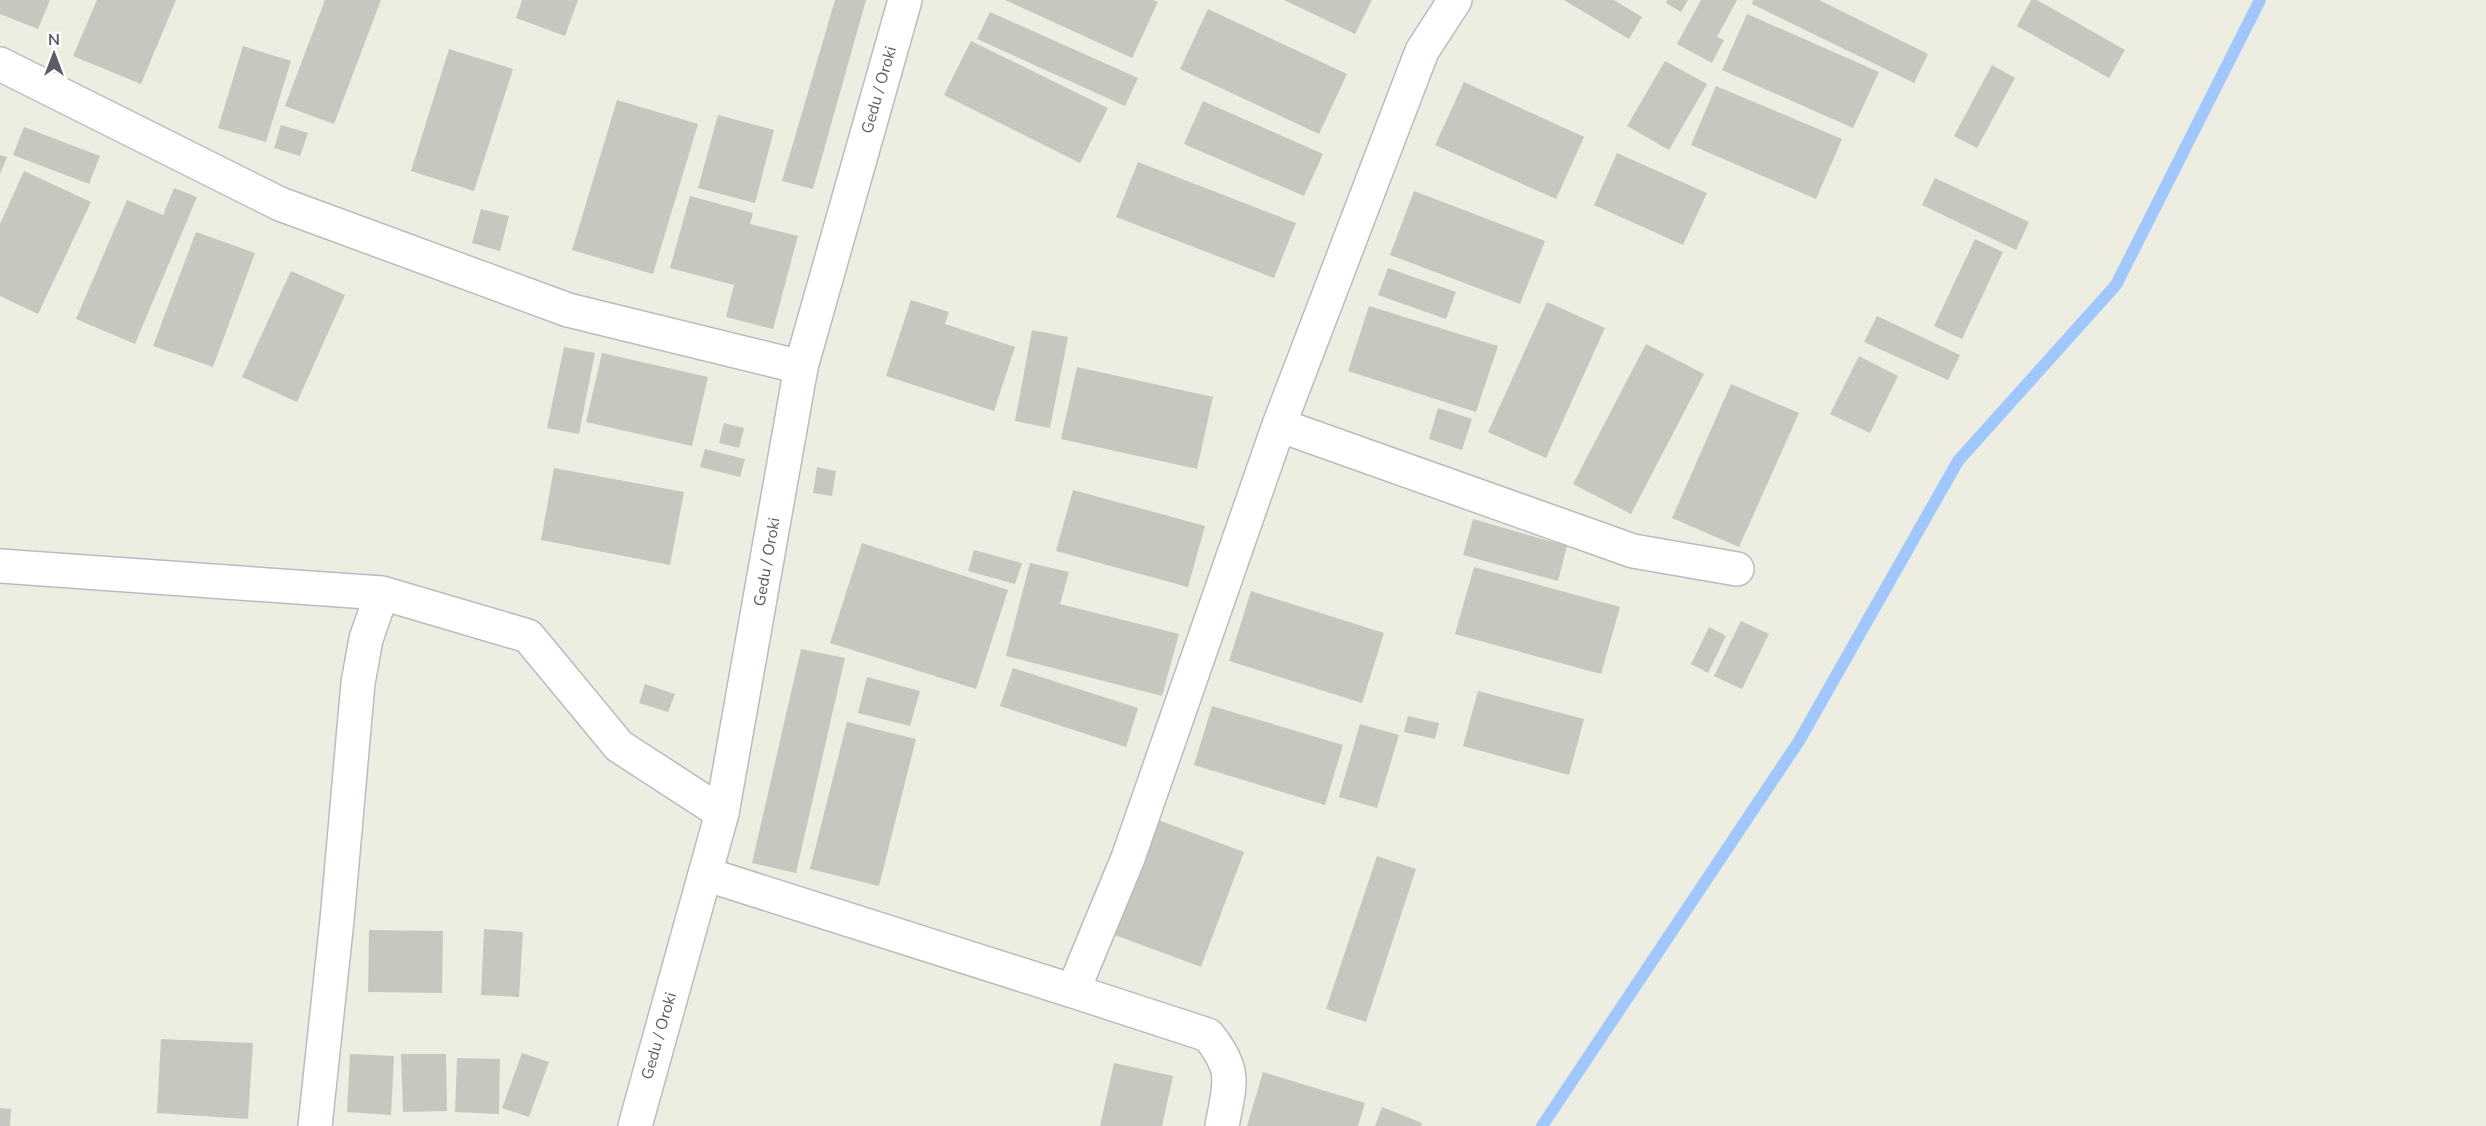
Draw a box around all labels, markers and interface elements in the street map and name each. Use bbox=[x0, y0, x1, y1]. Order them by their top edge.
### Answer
north arrow bbox=[24, 24, 84, 84]
text: N bbox=[48, 29, 60, 51]
street label: Gedu / Oroki bbox=[856, 44, 902, 136]
street label: Gedu / Oroki bbox=[748, 516, 786, 608]
street label: Gedu / Oroki bbox=[636, 990, 682, 1082]

